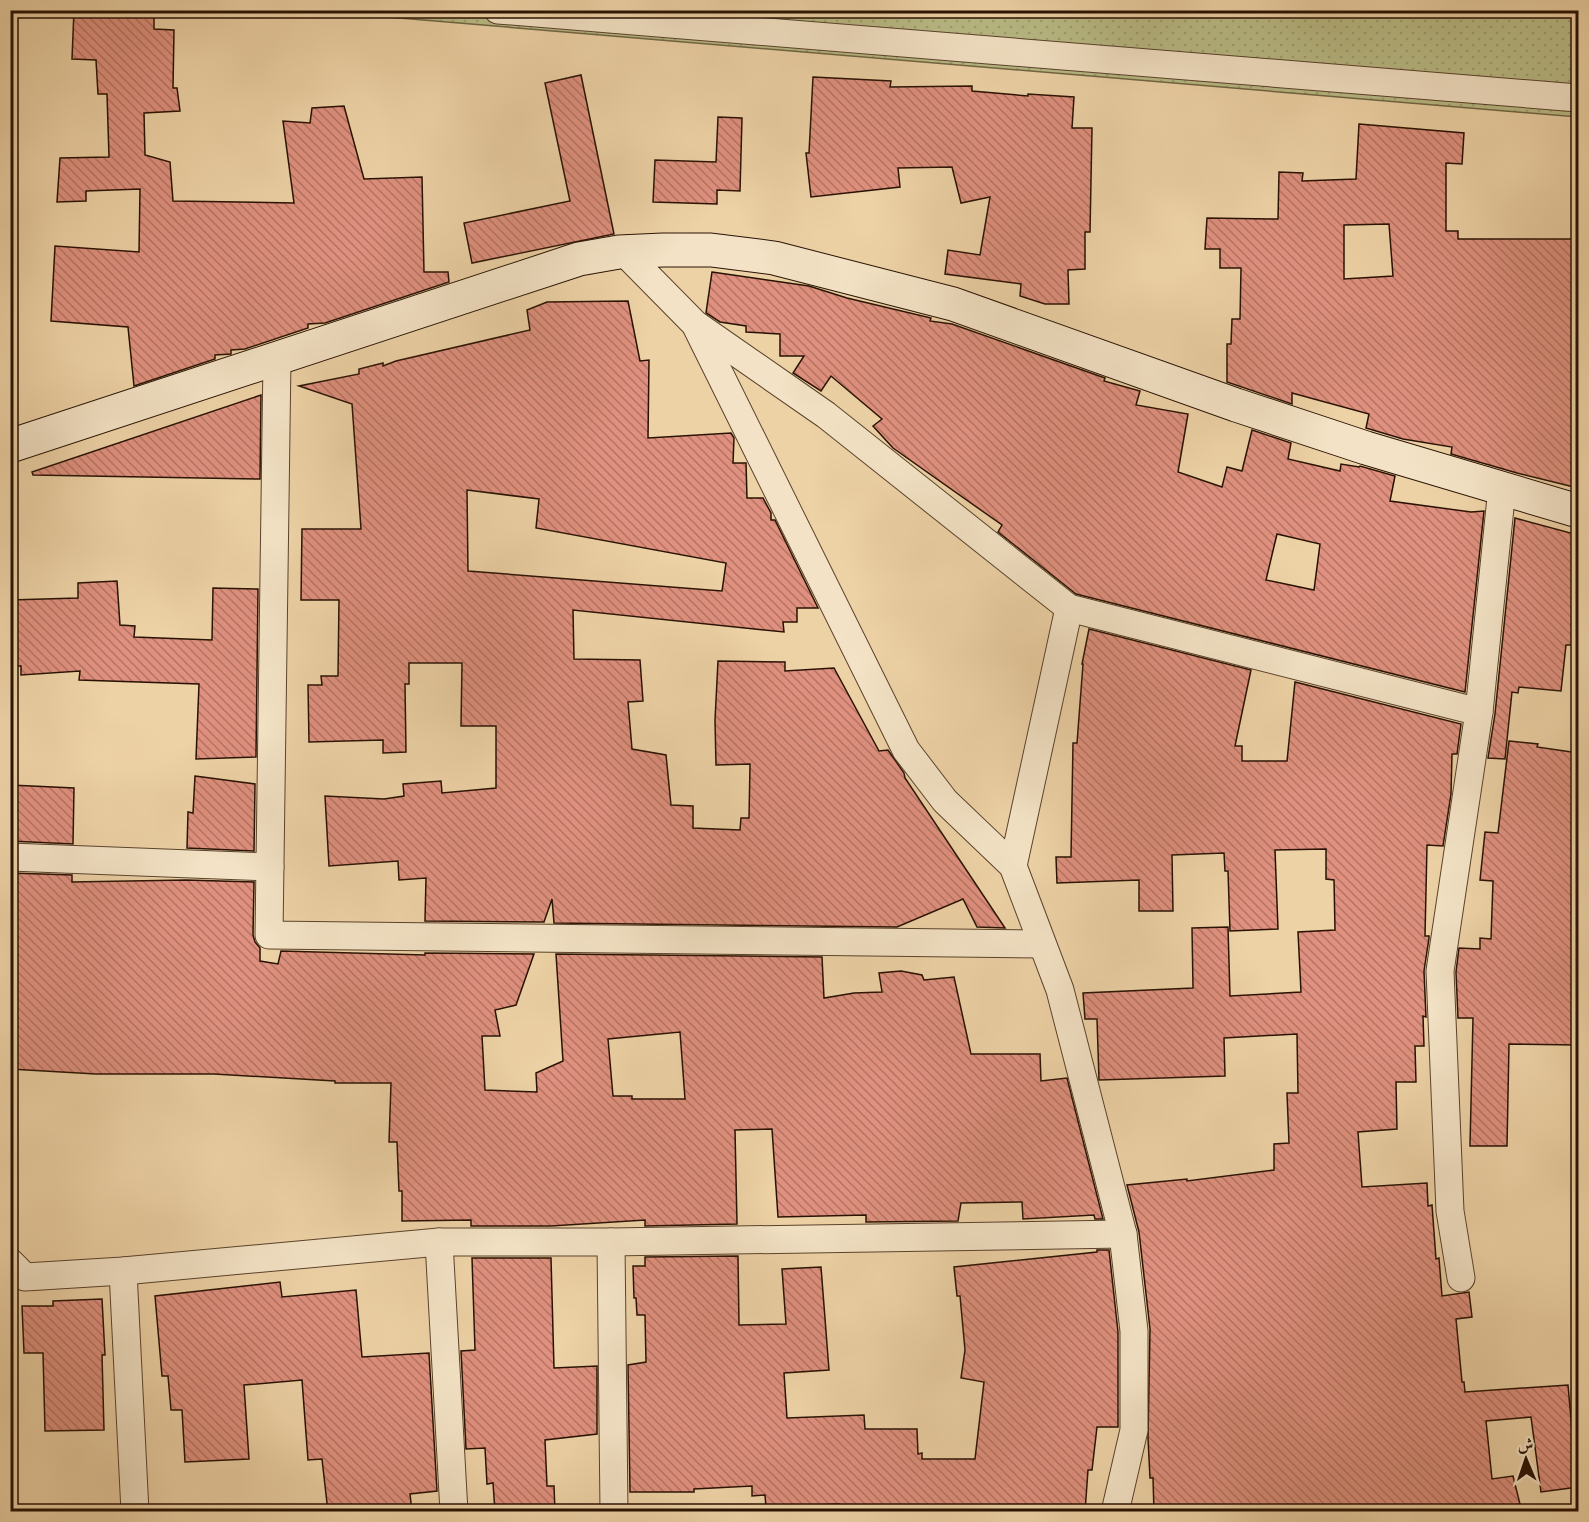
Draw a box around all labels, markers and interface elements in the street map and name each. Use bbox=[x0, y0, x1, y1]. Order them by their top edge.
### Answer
north arrow bbox=[1496, 1429, 1556, 1489]
text: ش bbox=[1517, 1435, 1534, 1455]

